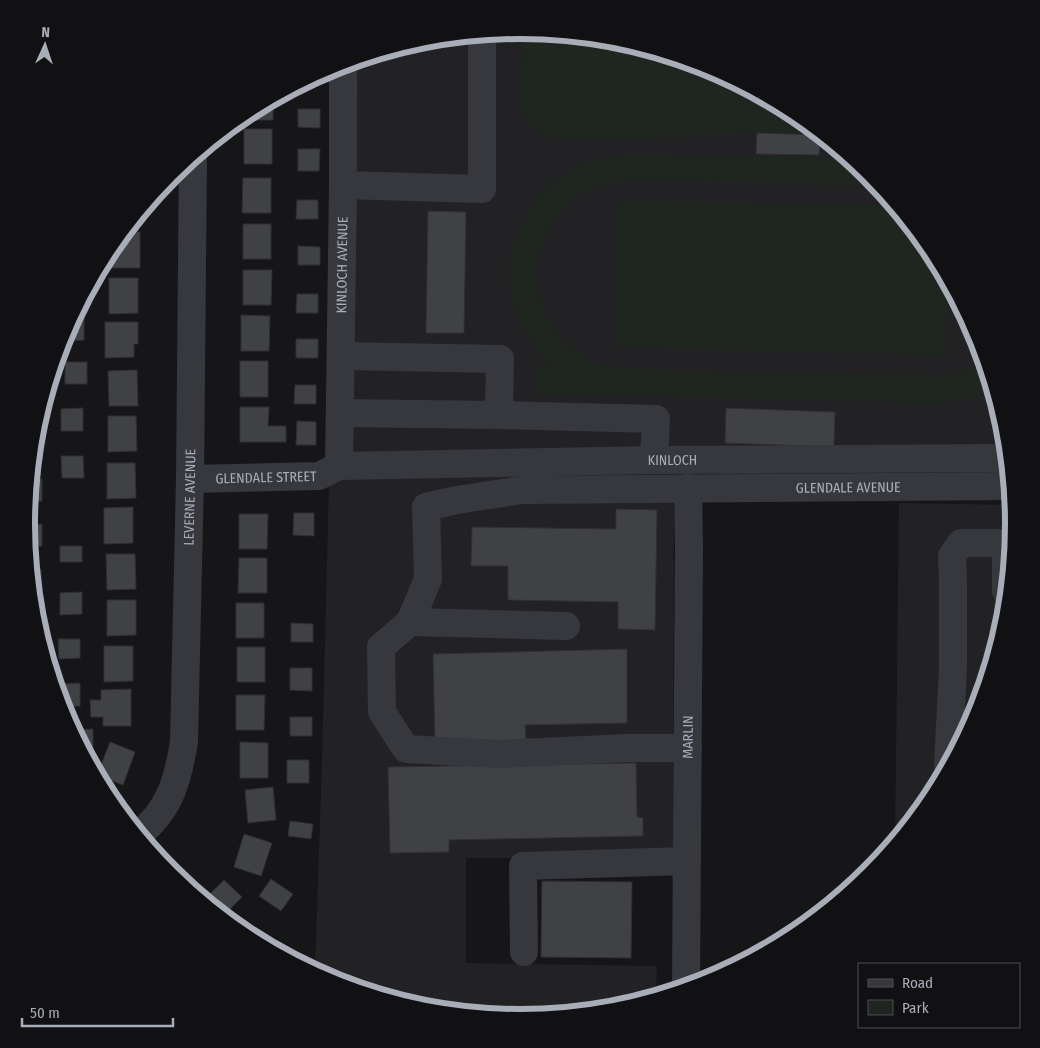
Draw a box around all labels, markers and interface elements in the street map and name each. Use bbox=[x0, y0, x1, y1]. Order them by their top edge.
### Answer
north arrow bbox=[20, 20, 70, 70]
text: N bbox=[41, 24, 50, 41]
street label: KINLOCH AVENUE bbox=[333, 216, 351, 314]
street label: LEVERNE AVENUE bbox=[180, 448, 199, 546]
street label: KINLOCH bbox=[648, 451, 697, 469]
street label: GLENDALE STREET bbox=[215, 468, 317, 487]
street label: GLENDALE AVENUE bbox=[796, 478, 901, 496]
street label: MARLIN bbox=[679, 715, 696, 759]
legend bbox=[858, 963, 1020, 1028]
text: Road bbox=[902, 974, 933, 992]
scale bar bbox=[22, 996, 174, 1028]
text: Park bbox=[902, 999, 929, 1017]
text: 50 m bbox=[30, 1004, 60, 1022]

